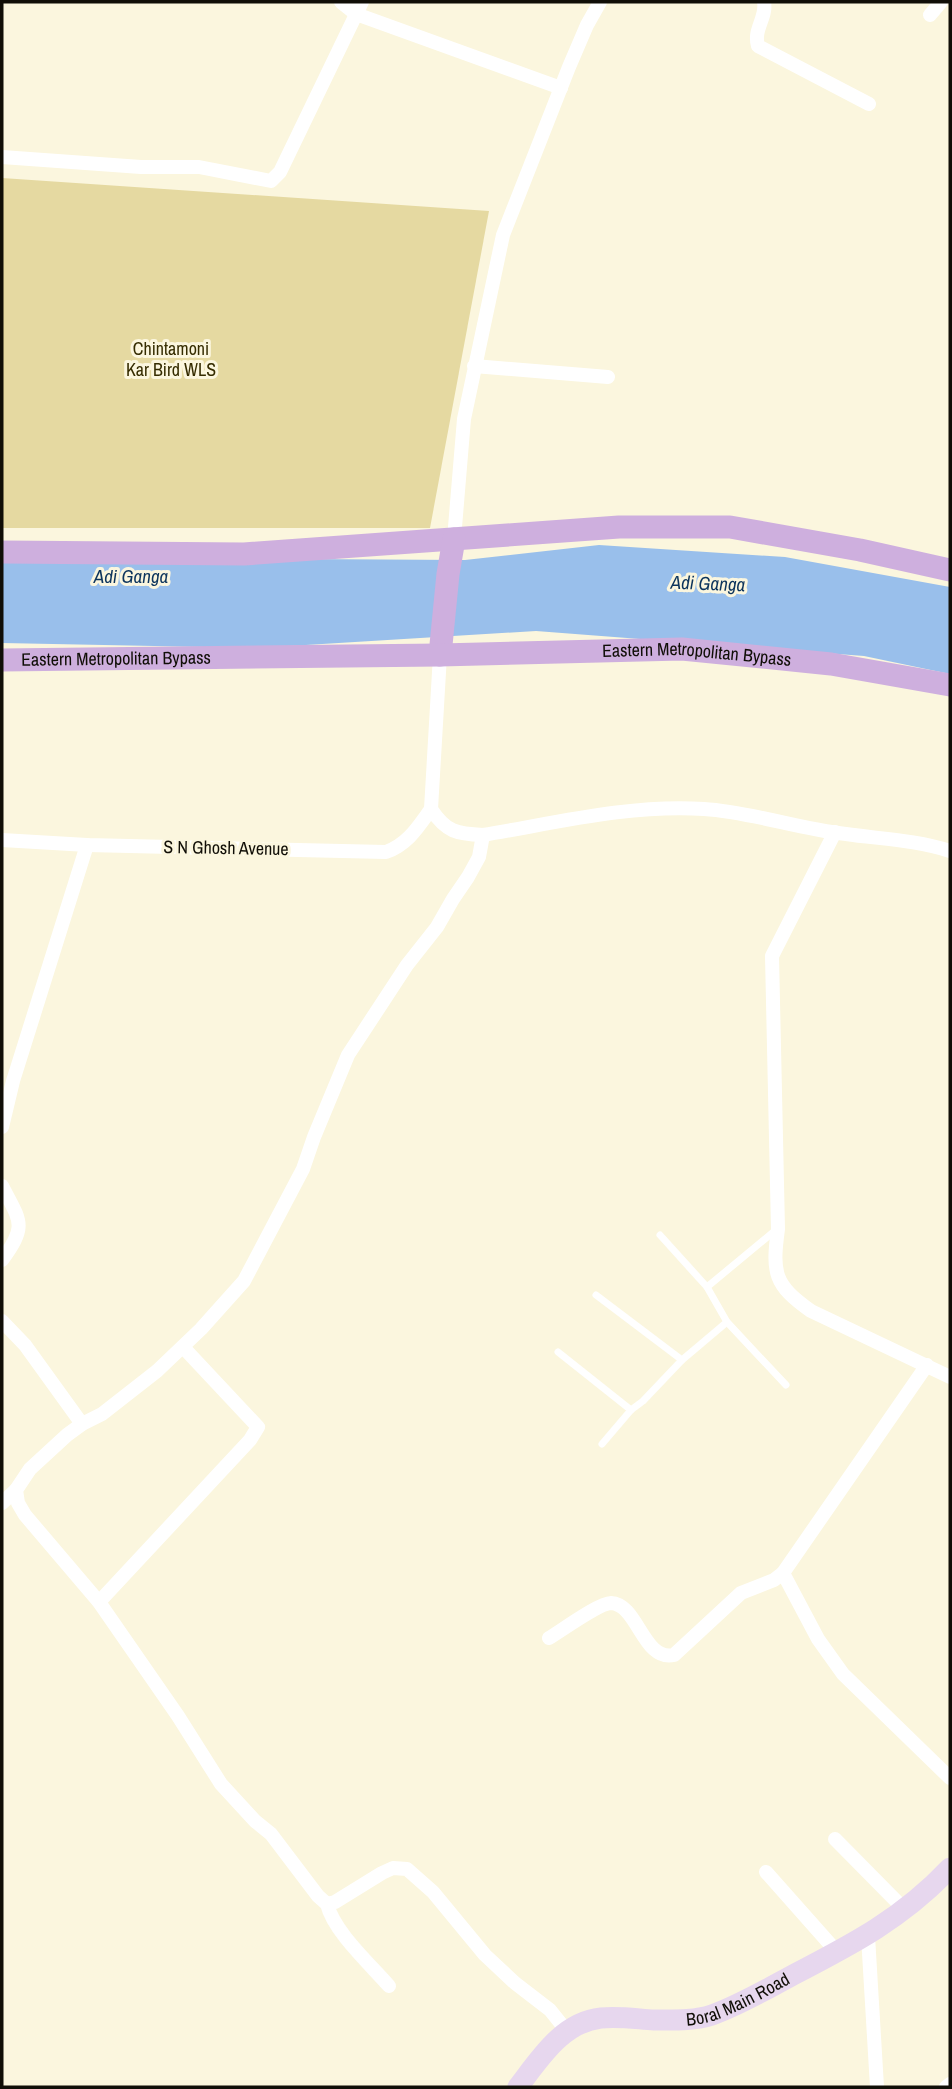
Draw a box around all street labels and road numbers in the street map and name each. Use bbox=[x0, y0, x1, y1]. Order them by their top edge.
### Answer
street label: Eastern Metropolitan Bypass bbox=[602, 636, 793, 672]
street label: Eastern Metropolitan Bypass bbox=[21, 645, 211, 672]
street label: S N Ghosh Avenue bbox=[163, 834, 289, 861]
street label: Boral Main Road bbox=[685, 1966, 794, 2032]

